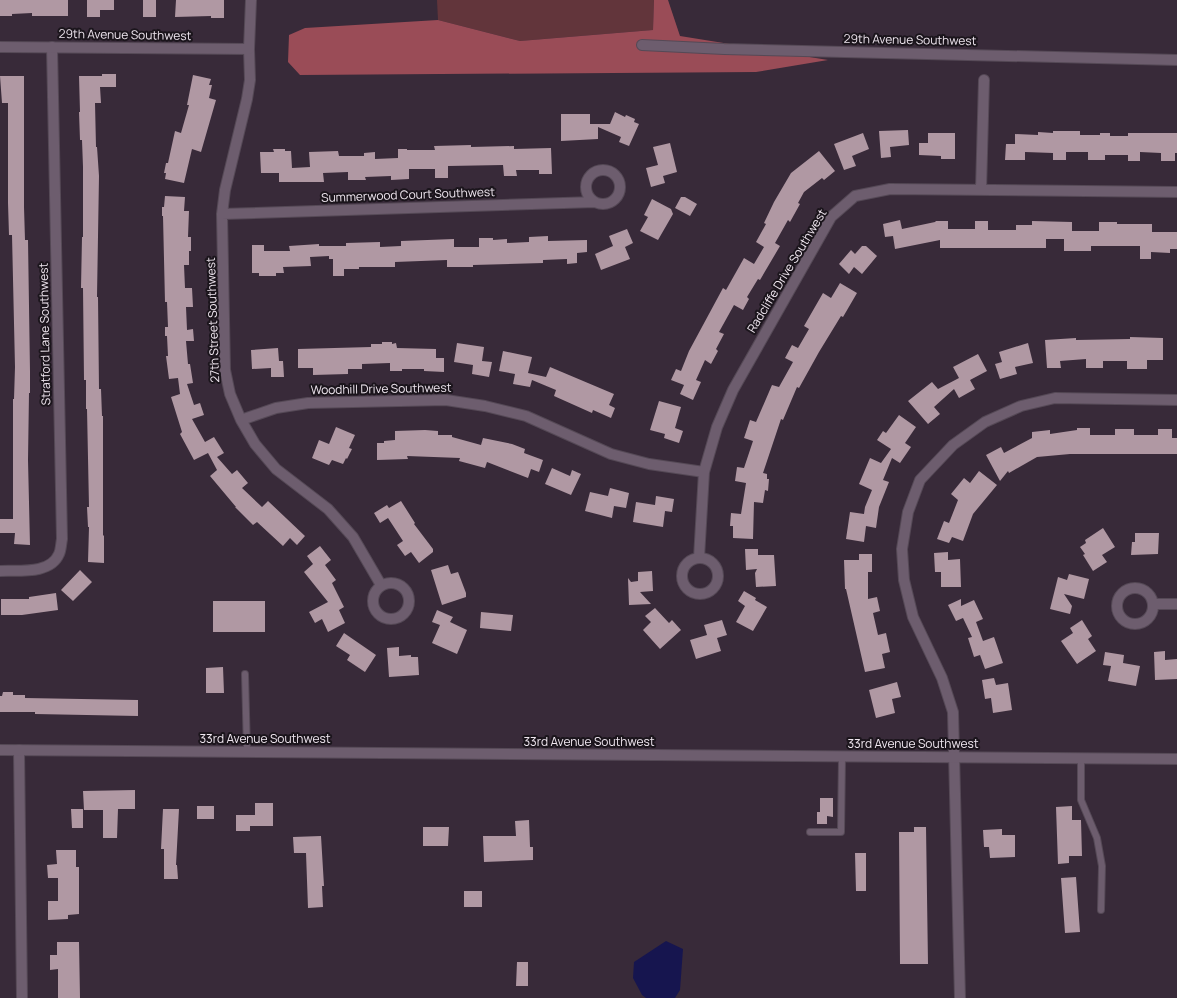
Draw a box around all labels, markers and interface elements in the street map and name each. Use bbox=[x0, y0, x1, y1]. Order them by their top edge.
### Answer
street label: 29th Avenue Southwest bbox=[58, 25, 192, 44]
street label: 29th Avenue Southwest bbox=[843, 30, 977, 49]
street label: Summerwood Court Southwest bbox=[321, 183, 495, 206]
street label: Radcliffe Drive Southwest bbox=[743, 205, 830, 336]
street label: 27th Street Southwest bbox=[202, 257, 223, 383]
street label: Stratford Lane Southwest bbox=[35, 262, 54, 405]
street label: Woodhill Drive Southwest bbox=[310, 379, 452, 398]
street label: 33rd Avenue Southwest bbox=[199, 730, 331, 747]
street label: 33rd Avenue Southwest bbox=[523, 733, 655, 750]
street label: 33rd Avenue Southwest bbox=[847, 735, 979, 752]

